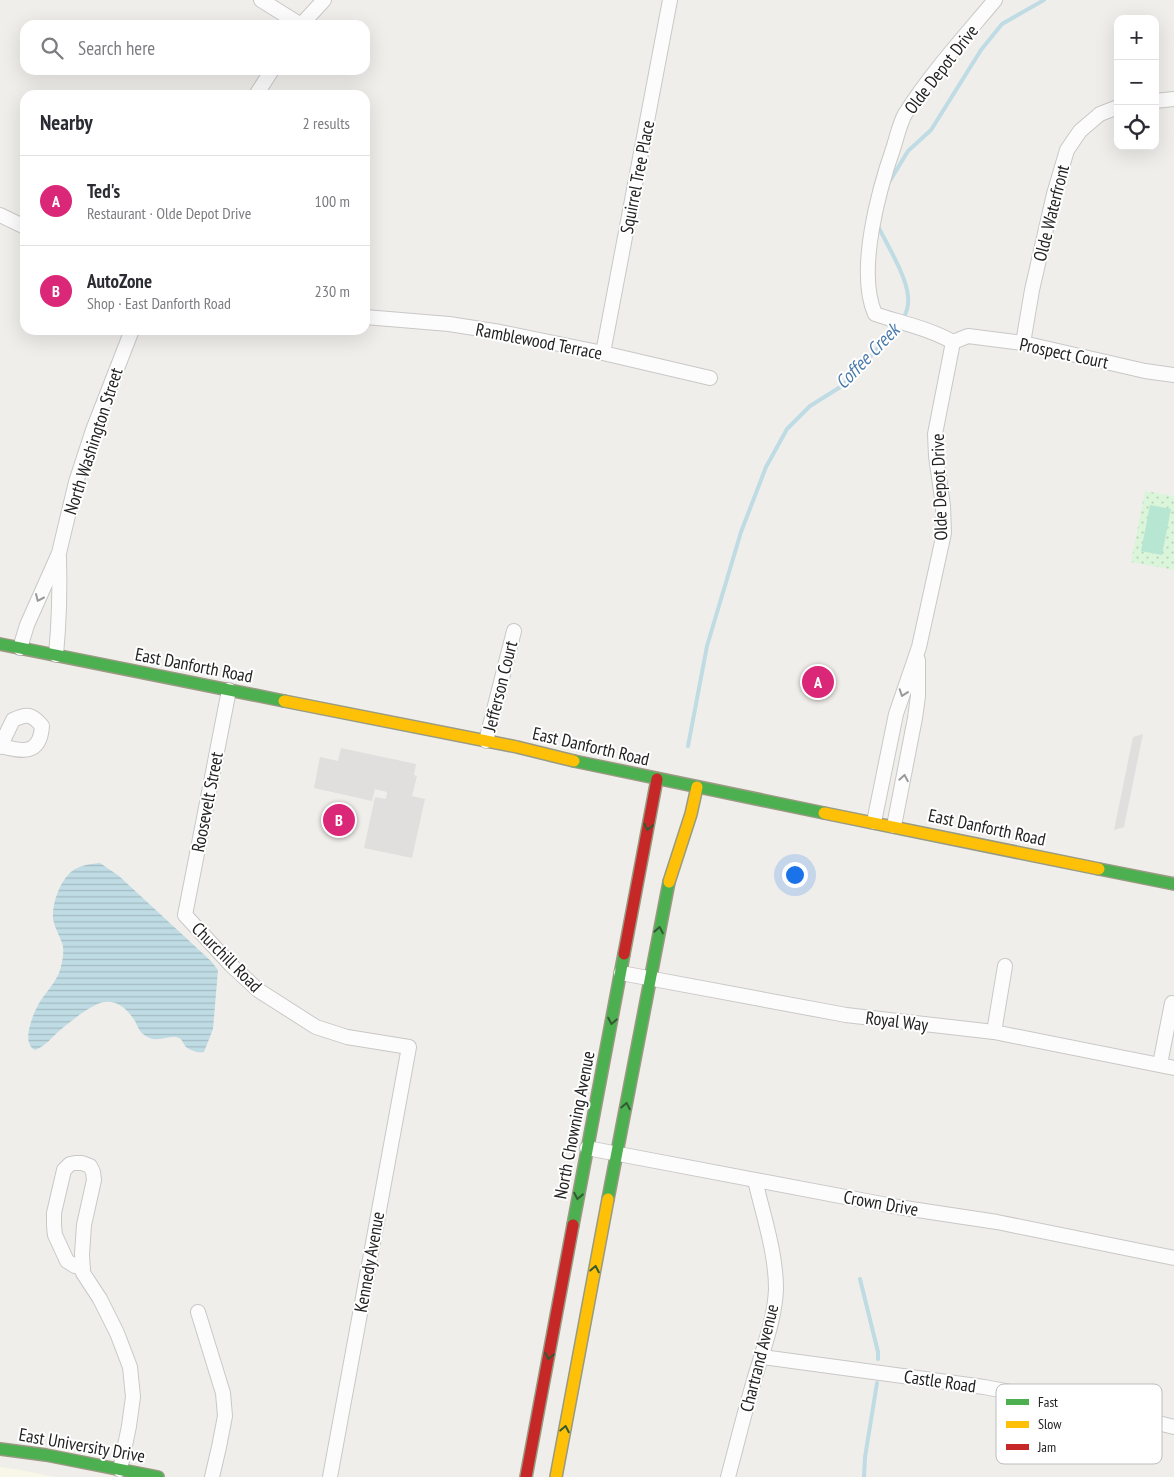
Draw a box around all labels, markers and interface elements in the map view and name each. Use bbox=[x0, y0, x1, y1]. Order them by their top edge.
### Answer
map controls bbox=[1114, 15, 1159, 150]
button: + bbox=[1114, 15, 1159, 60]
search box bbox=[20, 20, 370, 75]
street label: Olde Depot Drive bbox=[899, 20, 983, 118]
icon: search bbox=[38, 34, 66, 62]
text: Search here bbox=[78, 36, 155, 60]
button: − bbox=[1114, 60, 1159, 105]
button: locate bbox=[1114, 105, 1159, 150]
text: Nearby bbox=[40, 109, 93, 136]
text: 2 results bbox=[303, 113, 350, 133]
street label: Squirrel Tree Place bbox=[615, 118, 659, 236]
street label: Olde Waterfront bbox=[1028, 162, 1074, 264]
text: Ted's bbox=[87, 179, 120, 203]
text: A bbox=[52, 191, 60, 211]
text: 100 m bbox=[315, 191, 350, 211]
text: Restaurant · Olde Depot Drive bbox=[87, 203, 251, 223]
text: AutoZone bbox=[87, 269, 152, 293]
text: B bbox=[52, 281, 60, 301]
text: 230 m bbox=[315, 281, 350, 301]
text: Shop · East Danforth Road bbox=[87, 293, 231, 313]
water label: Coffee Creek bbox=[830, 316, 906, 394]
street label: Ramblewood Terrace bbox=[474, 317, 604, 365]
street label: Prospect Court bbox=[1017, 332, 1111, 374]
street label: North Washington Street bbox=[58, 365, 128, 517]
street label: Olde Depot Drive bbox=[926, 433, 952, 541]
one-way arrow bbox=[34, 593, 45, 602]
street label: Jefferson Court bbox=[477, 638, 522, 735]
street label: East Danforth Road bbox=[133, 642, 255, 688]
pin: A bbox=[802, 663, 834, 701]
one-way arrow bbox=[899, 688, 909, 697]
street label: East Danforth Road bbox=[530, 721, 652, 771]
street label: Roosevelt Street bbox=[186, 750, 228, 854]
one-way arrow bbox=[898, 774, 908, 783]
pin: B bbox=[323, 801, 355, 839]
street label: East Danforth Road bbox=[926, 803, 1048, 851]
one-way arrow bbox=[644, 822, 654, 831]
your location bbox=[782, 862, 808, 888]
street label: Churchill Road bbox=[187, 917, 267, 997]
one-way arrow bbox=[653, 926, 664, 934]
street label: Royal Way bbox=[864, 1006, 930, 1036]
one-way arrow bbox=[607, 1016, 617, 1025]
street label: North Chowning Avenue bbox=[548, 1049, 600, 1201]
one-way arrow bbox=[621, 1102, 631, 1110]
street label: Crown Drive bbox=[842, 1185, 920, 1221]
one-way arrow bbox=[574, 1192, 584, 1201]
street label: Kennedy Avenue bbox=[349, 1210, 389, 1314]
one-way arrow bbox=[590, 1265, 600, 1274]
street label: Chartrand Avenue bbox=[734, 1302, 784, 1414]
one-way arrow bbox=[544, 1352, 554, 1360]
street label: Castle Road bbox=[903, 1365, 977, 1397]
legend bbox=[996, 1384, 1162, 1464]
text: Fast bbox=[1038, 1393, 1058, 1411]
text: Slow bbox=[1038, 1415, 1062, 1433]
street label: East University Drive bbox=[17, 1423, 147, 1467]
one-way arrow bbox=[559, 1425, 570, 1434]
text: Jam bbox=[1037, 1438, 1056, 1456]

